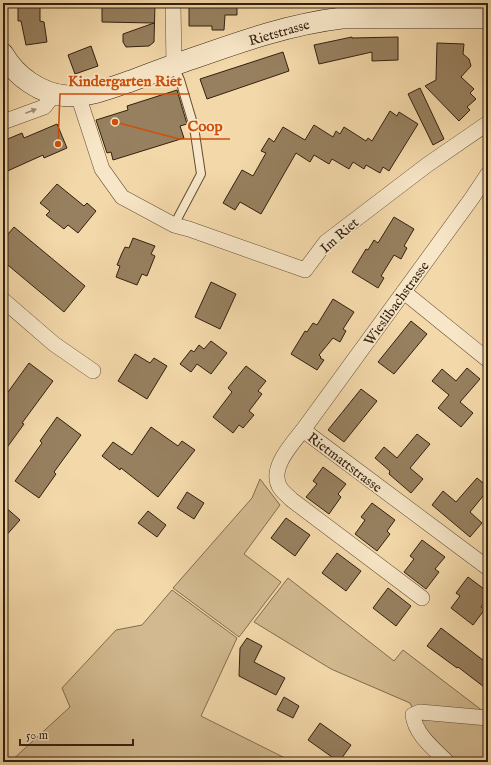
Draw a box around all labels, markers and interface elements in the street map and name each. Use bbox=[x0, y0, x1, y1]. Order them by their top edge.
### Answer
street label: Rietstrasse bbox=[247, 16, 312, 50]
callout: Kindergarten Riet bbox=[60, 67, 190, 94]
text: Kindergarten Riet bbox=[68, 72, 183, 91]
one-way arrow bbox=[26, 108, 38, 114]
callout: Coop bbox=[179, 112, 230, 139]
text: Coop bbox=[187, 117, 223, 136]
street label: Im Riet bbox=[317, 214, 363, 257]
street label: Wieslibachstrasse bbox=[360, 257, 434, 349]
street label: Rietmattstrasse bbox=[303, 429, 386, 497]
scale bar bbox=[20, 721, 133, 747]
text: 50 m bbox=[26, 728, 48, 743]

